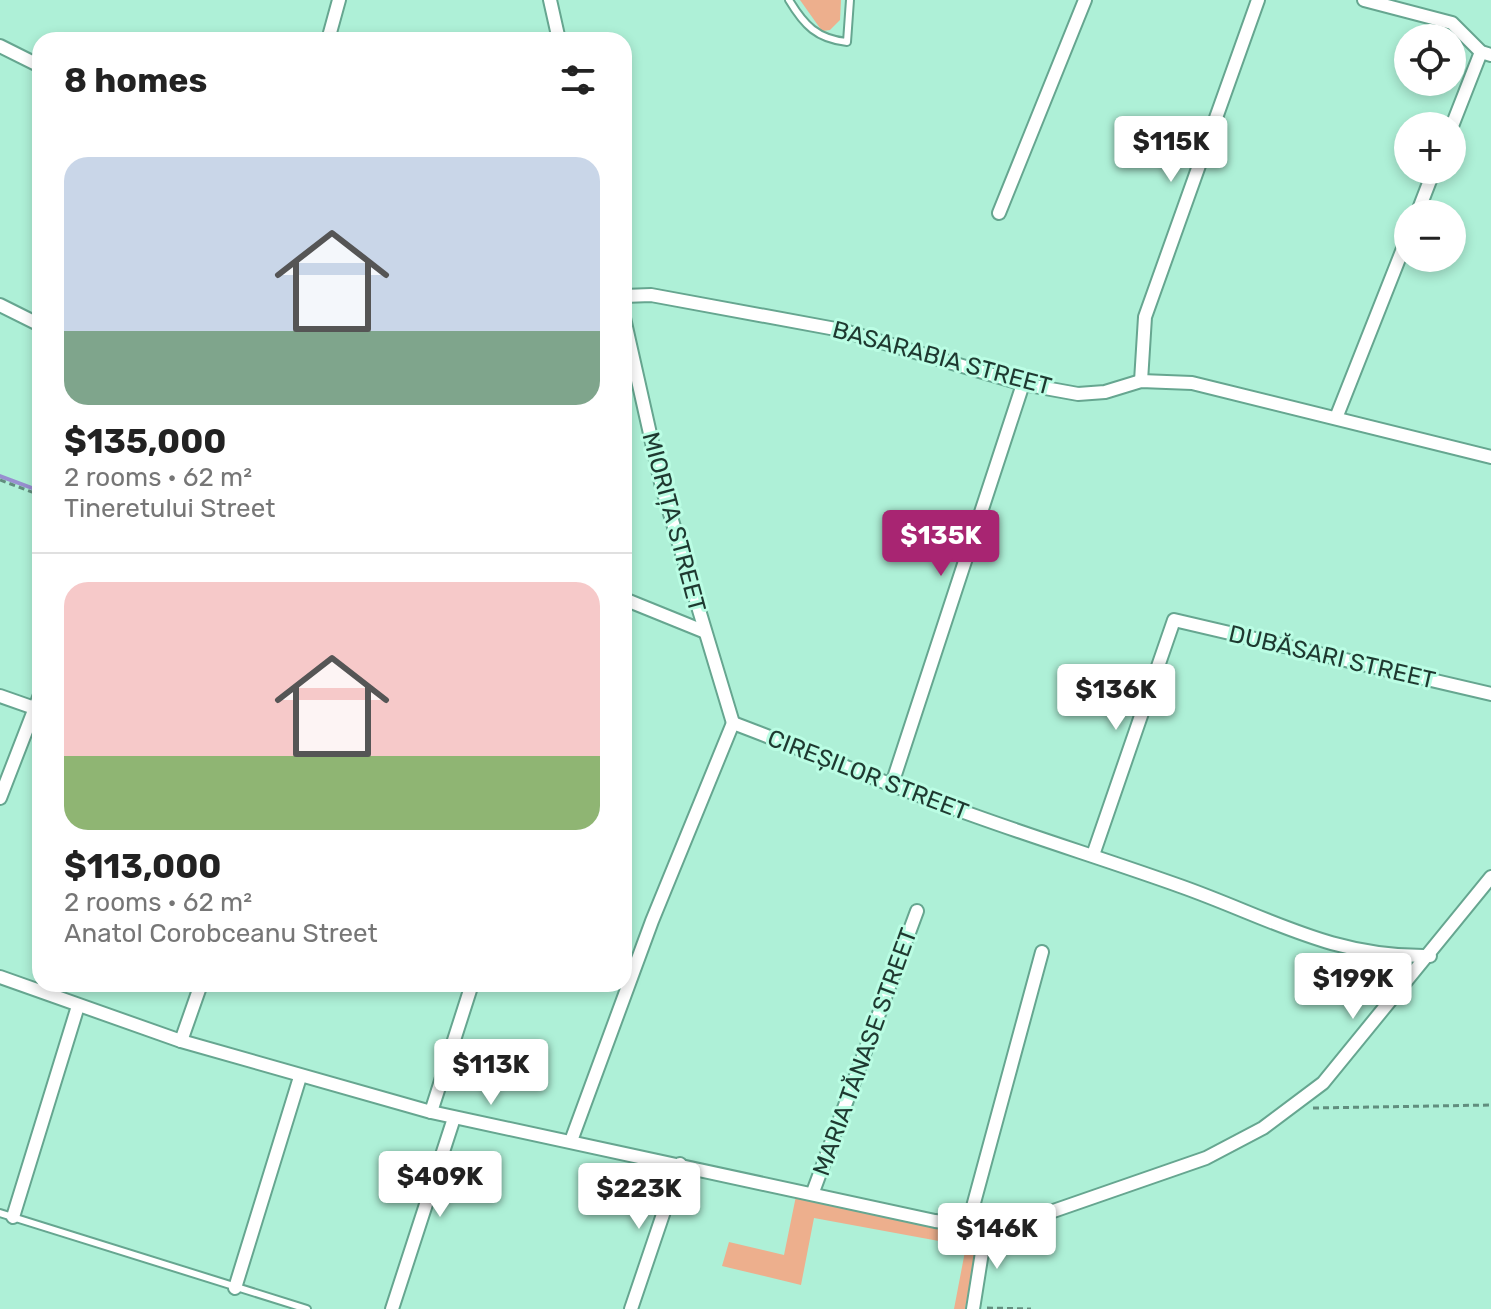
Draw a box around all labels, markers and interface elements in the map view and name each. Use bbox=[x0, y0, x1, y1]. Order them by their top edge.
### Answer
map controls bbox=[1394, 24, 1466, 272]
button: locate bbox=[1394, 24, 1466, 96]
icon: filters bbox=[556, 58, 600, 102]
text: 8 homes bbox=[64, 60, 207, 101]
button: + bbox=[1394, 112, 1466, 184]
pin: $115K bbox=[1115, 116, 1227, 184]
text: $115K bbox=[1132, 126, 1210, 157]
button: − bbox=[1394, 200, 1466, 272]
icon: home bbox=[260, 209, 404, 353]
street label: BASARABIA STREET bbox=[829, 315, 1055, 401]
text: $135,000 bbox=[64, 421, 226, 462]
street label: MIORIȚA STREET bbox=[637, 429, 711, 615]
text: 2 rooms · 62 m² bbox=[64, 462, 252, 493]
text: Tineretului Street bbox=[64, 493, 275, 524]
pin: $135K bbox=[885, 510, 997, 578]
text: $135K bbox=[900, 520, 982, 551]
street label: DUBĂSARI STREET bbox=[1226, 620, 1438, 694]
icon: home bbox=[260, 634, 404, 778]
pin: $136K bbox=[1060, 664, 1172, 732]
text: $136K bbox=[1075, 674, 1157, 705]
street label: CIREȘILOR STREET bbox=[764, 724, 972, 826]
text: $113,000 bbox=[64, 846, 221, 887]
text: 2 rooms · 62 m² bbox=[64, 887, 252, 918]
text: Anatol Corobceanu Street bbox=[64, 918, 378, 949]
street label: MARIA TĂNASE STREET bbox=[807, 924, 923, 1180]
pin: $199K bbox=[1297, 953, 1409, 1021]
text: $199K bbox=[1313, 963, 1393, 994]
pin: $113K bbox=[435, 1039, 547, 1107]
text: $113K bbox=[452, 1049, 530, 1080]
pin: $409K bbox=[384, 1151, 496, 1219]
text: $409K bbox=[397, 1161, 483, 1192]
pin: $223K bbox=[583, 1163, 695, 1231]
text: $223K bbox=[596, 1173, 682, 1204]
pin: $146K bbox=[941, 1203, 1053, 1271]
text: $146K bbox=[956, 1213, 1038, 1244]

